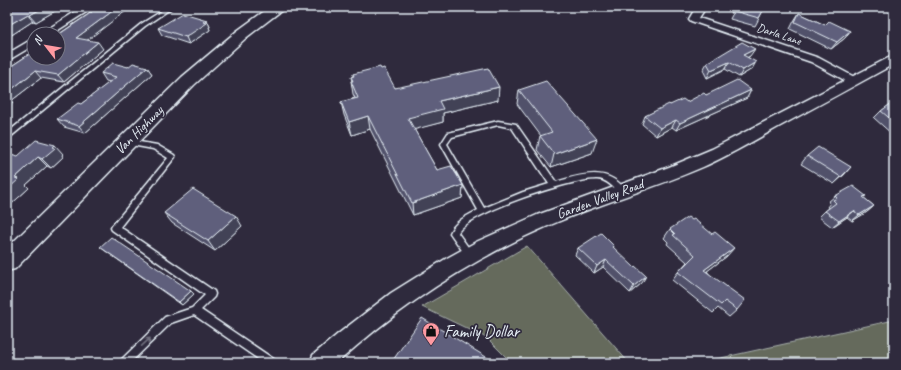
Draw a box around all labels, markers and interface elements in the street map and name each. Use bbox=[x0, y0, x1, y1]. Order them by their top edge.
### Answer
street label: Darla Lane bbox=[755, 19, 804, 49]
north arrow bbox=[26, 26, 66, 66]
text: N bbox=[30, 32, 46, 47]
street label: Van Highway bbox=[111, 101, 168, 158]
street label: Garden Valley Road bbox=[554, 175, 648, 223]
shop icon: Family Dollar bbox=[421, 321, 441, 346]
place label: Family Dollar bbox=[444, 321, 521, 342]
one-way arrow bbox=[141, 337, 151, 346]

